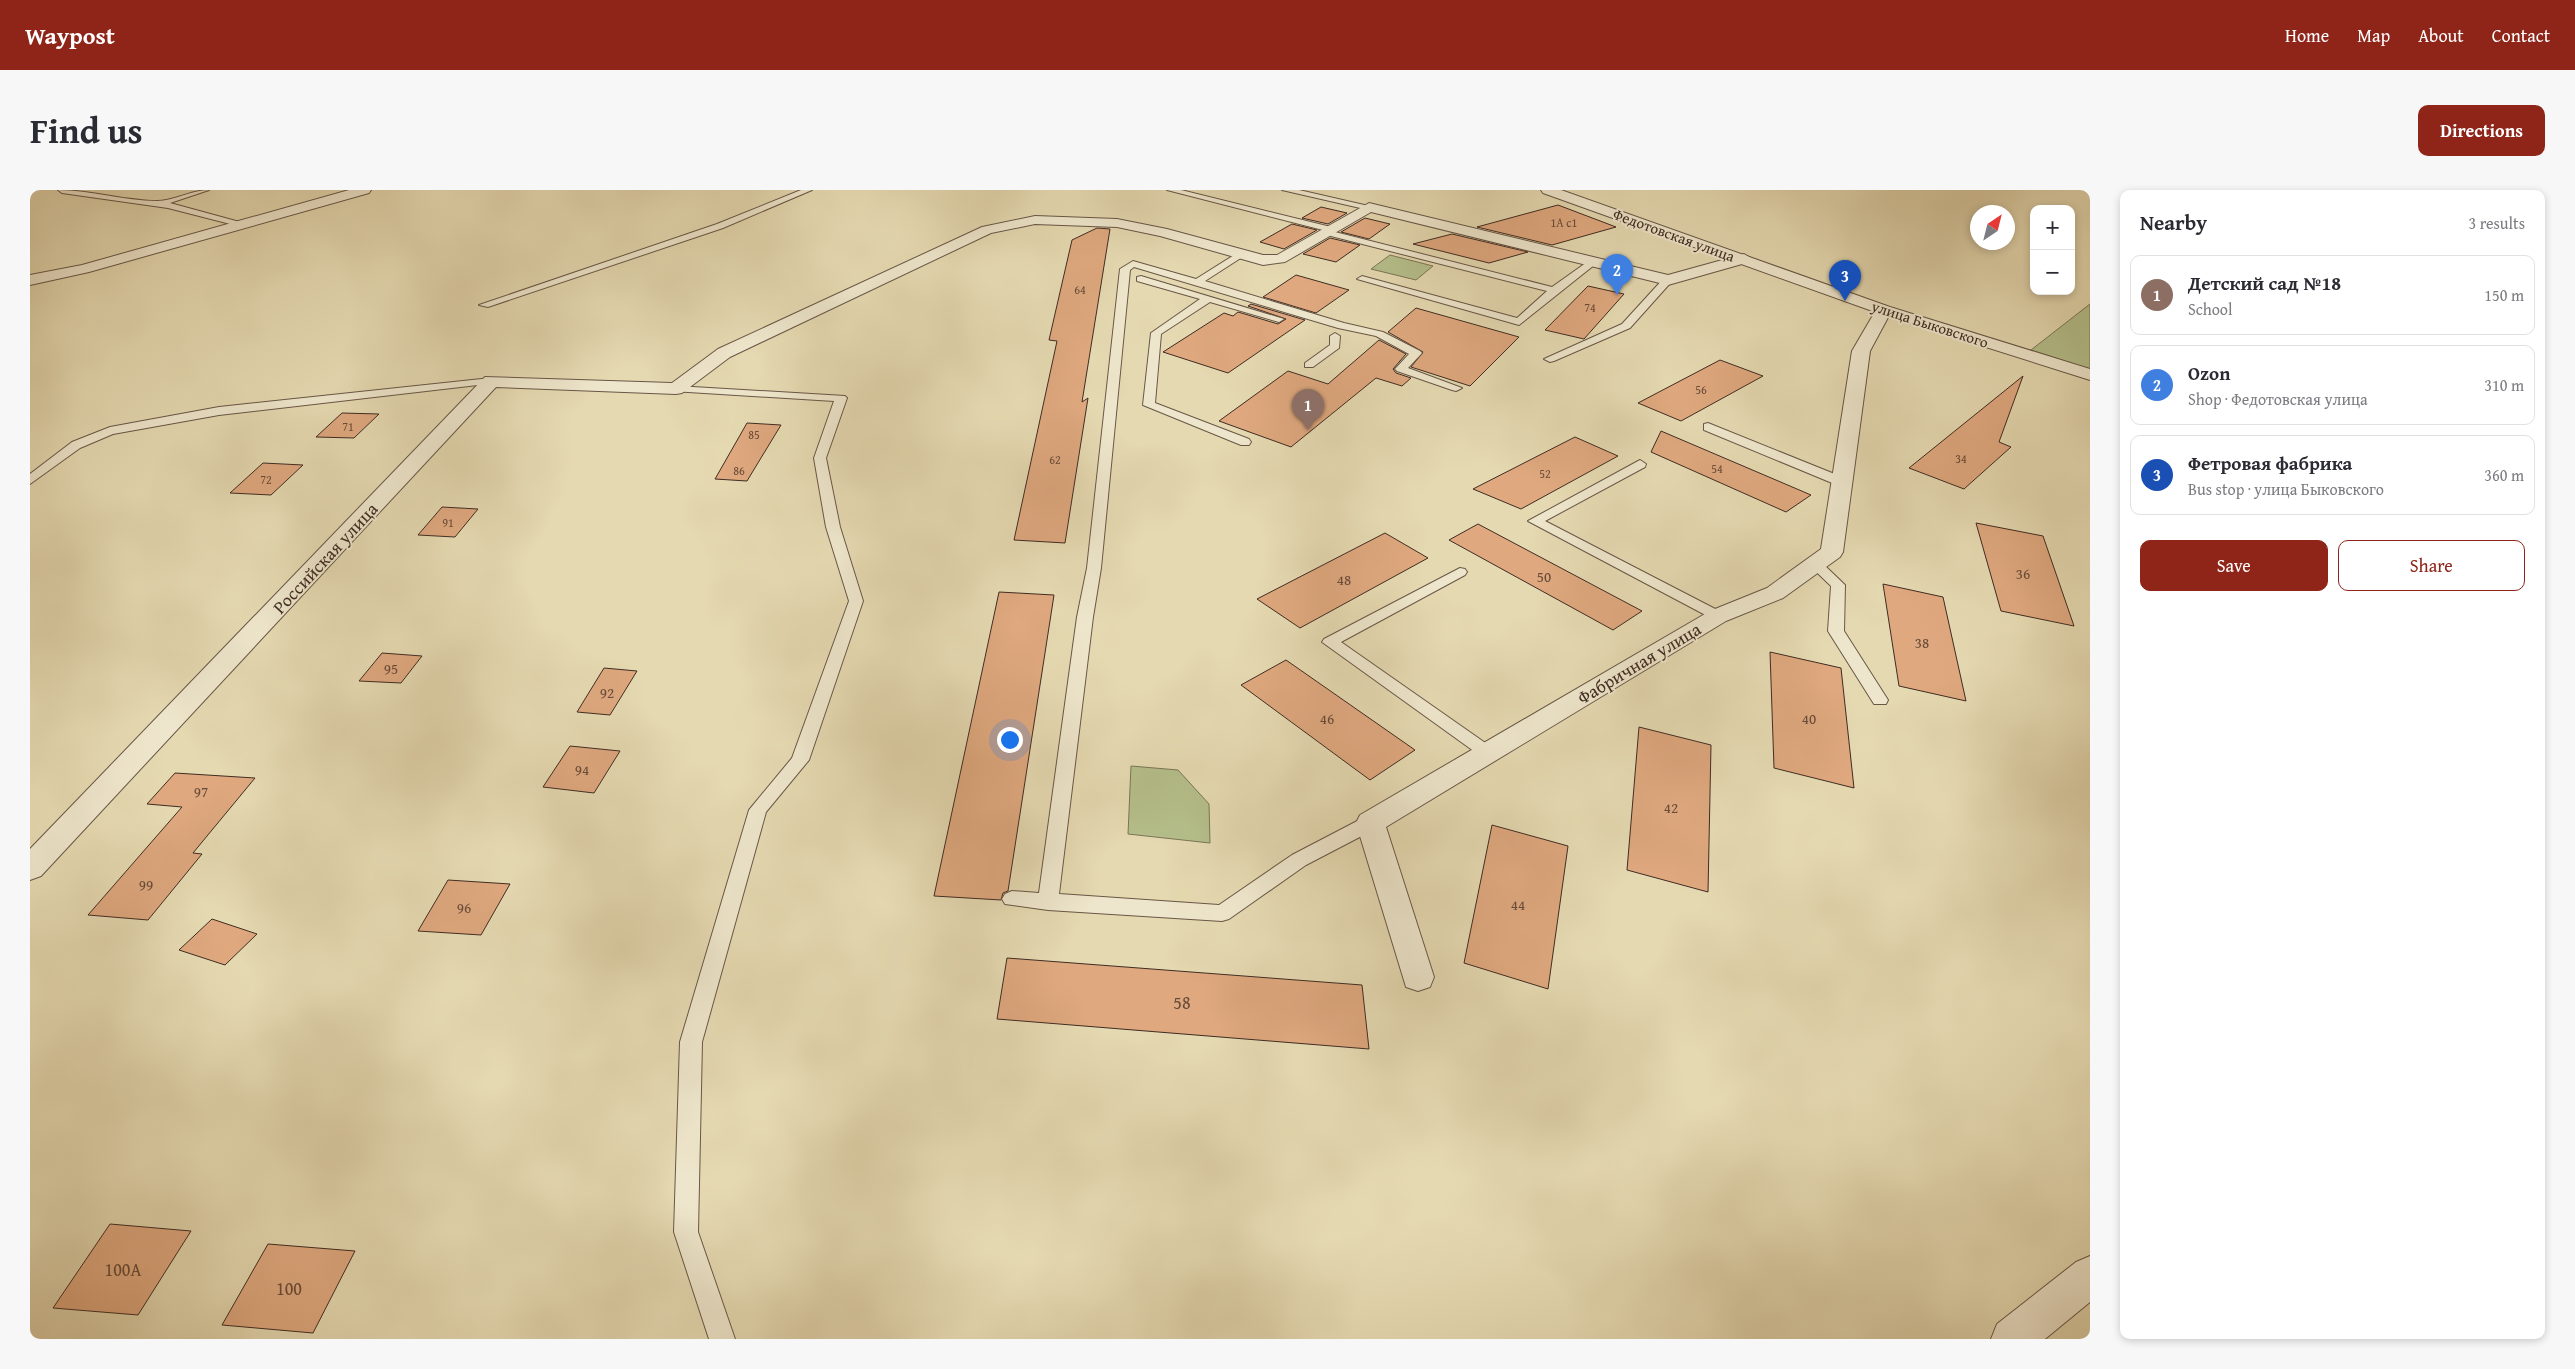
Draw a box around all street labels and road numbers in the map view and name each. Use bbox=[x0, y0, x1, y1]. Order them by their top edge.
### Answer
street label: Федотовская улица bbox=[1610, 203, 1738, 267]
street label: улица Быковского bbox=[1868, 295, 1991, 353]
street label: Российская улица bbox=[266, 496, 384, 620]
street label: Фабричная улица bbox=[1572, 615, 1706, 711]

